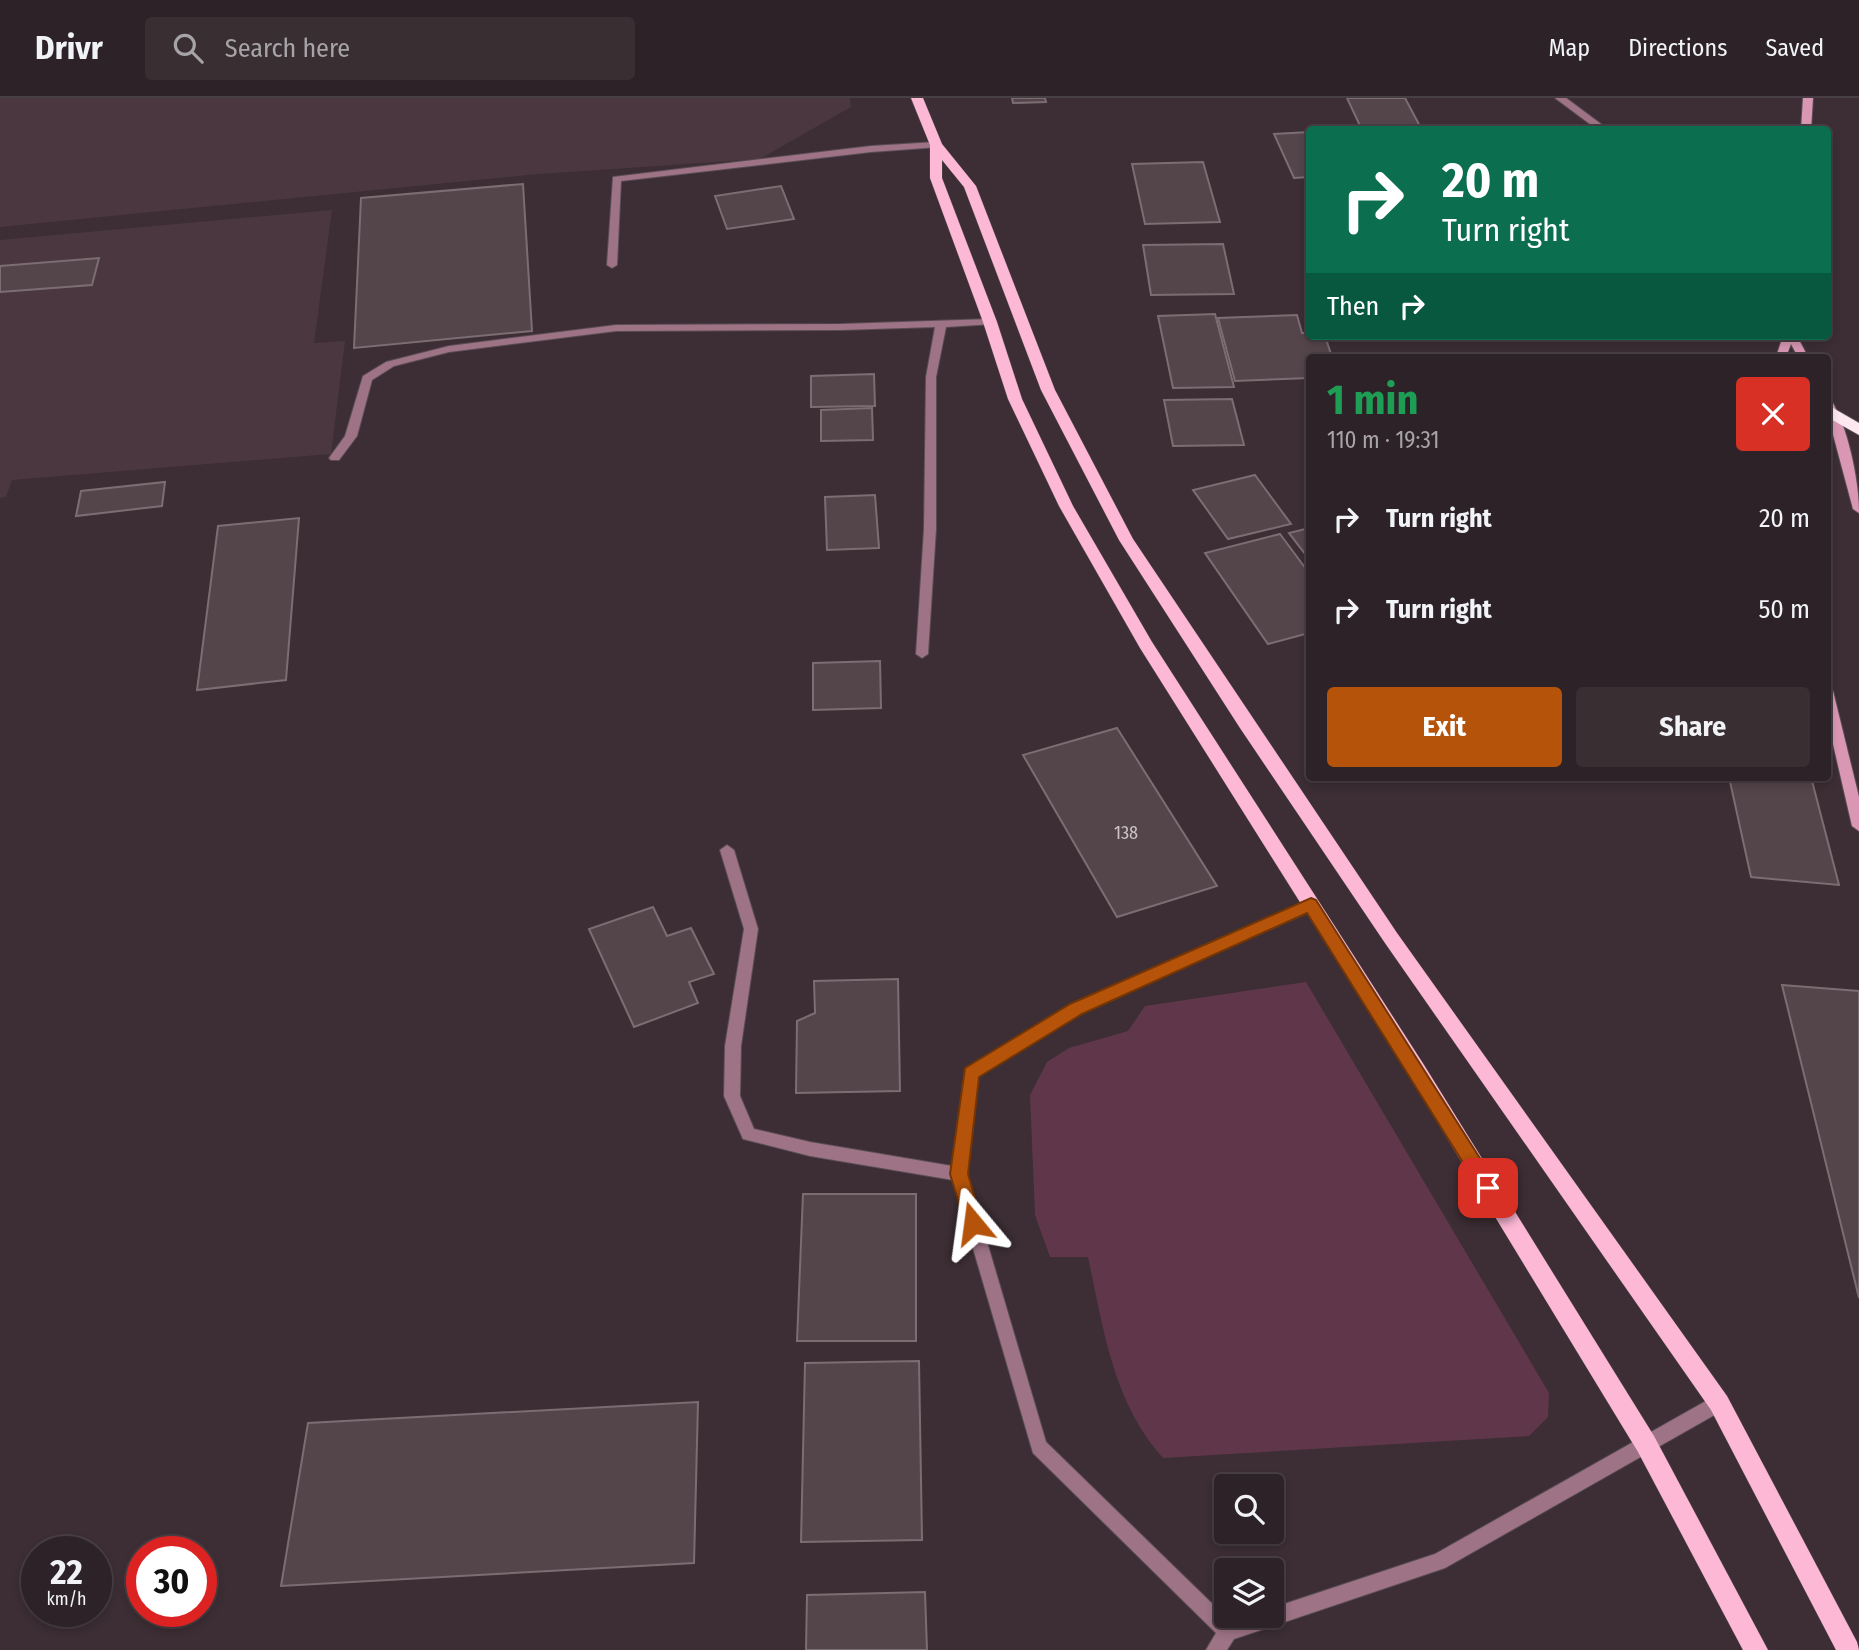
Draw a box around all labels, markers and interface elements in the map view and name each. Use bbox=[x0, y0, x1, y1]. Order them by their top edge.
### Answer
search box bbox=[145, 17, 635, 80]
text: Drivr bbox=[35, 28, 103, 68]
icon: search bbox=[169, 29, 207, 67]
text: Search here bbox=[225, 33, 350, 64]
text: Map bbox=[1549, 34, 1590, 62]
text: Directions bbox=[1628, 34, 1727, 62]
text: Saved bbox=[1765, 34, 1824, 62]
text: 20 m bbox=[1442, 151, 1539, 210]
icon: right bbox=[1327, 154, 1418, 245]
text: Turn right bbox=[1442, 211, 1569, 249]
icon: right bbox=[1393, 287, 1431, 325]
text: Then bbox=[1327, 291, 1379, 322]
text: 1 min bbox=[1327, 375, 1418, 425]
button: close bbox=[1736, 377, 1810, 451]
text: 110 m · 19:31 bbox=[1327, 426, 1439, 454]
icon: right bbox=[1327, 500, 1365, 538]
text: Turn right bbox=[1386, 503, 1492, 534]
text: 20 m bbox=[1759, 503, 1810, 534]
icon: right bbox=[1327, 591, 1365, 629]
text: Turn right bbox=[1386, 594, 1492, 625]
text: 50 m bbox=[1758, 594, 1810, 625]
button: Exit bbox=[1327, 687, 1562, 767]
button: Share bbox=[1576, 687, 1810, 767]
house number: 138 bbox=[1114, 822, 1138, 844]
pin bbox=[1458, 1158, 1518, 1218]
icon: arrive bbox=[1469, 1169, 1507, 1207]
position arrow bbox=[936, 1186, 1010, 1260]
map controls bbox=[1214, 1474, 1284, 1628]
button: search bbox=[1214, 1474, 1284, 1544]
speed limit sign: 30 bbox=[126, 1536, 217, 1627]
text: 22 bbox=[50, 1551, 83, 1593]
button: layers bbox=[1214, 1558, 1284, 1628]
text: km/h bbox=[46, 1588, 87, 1610]

